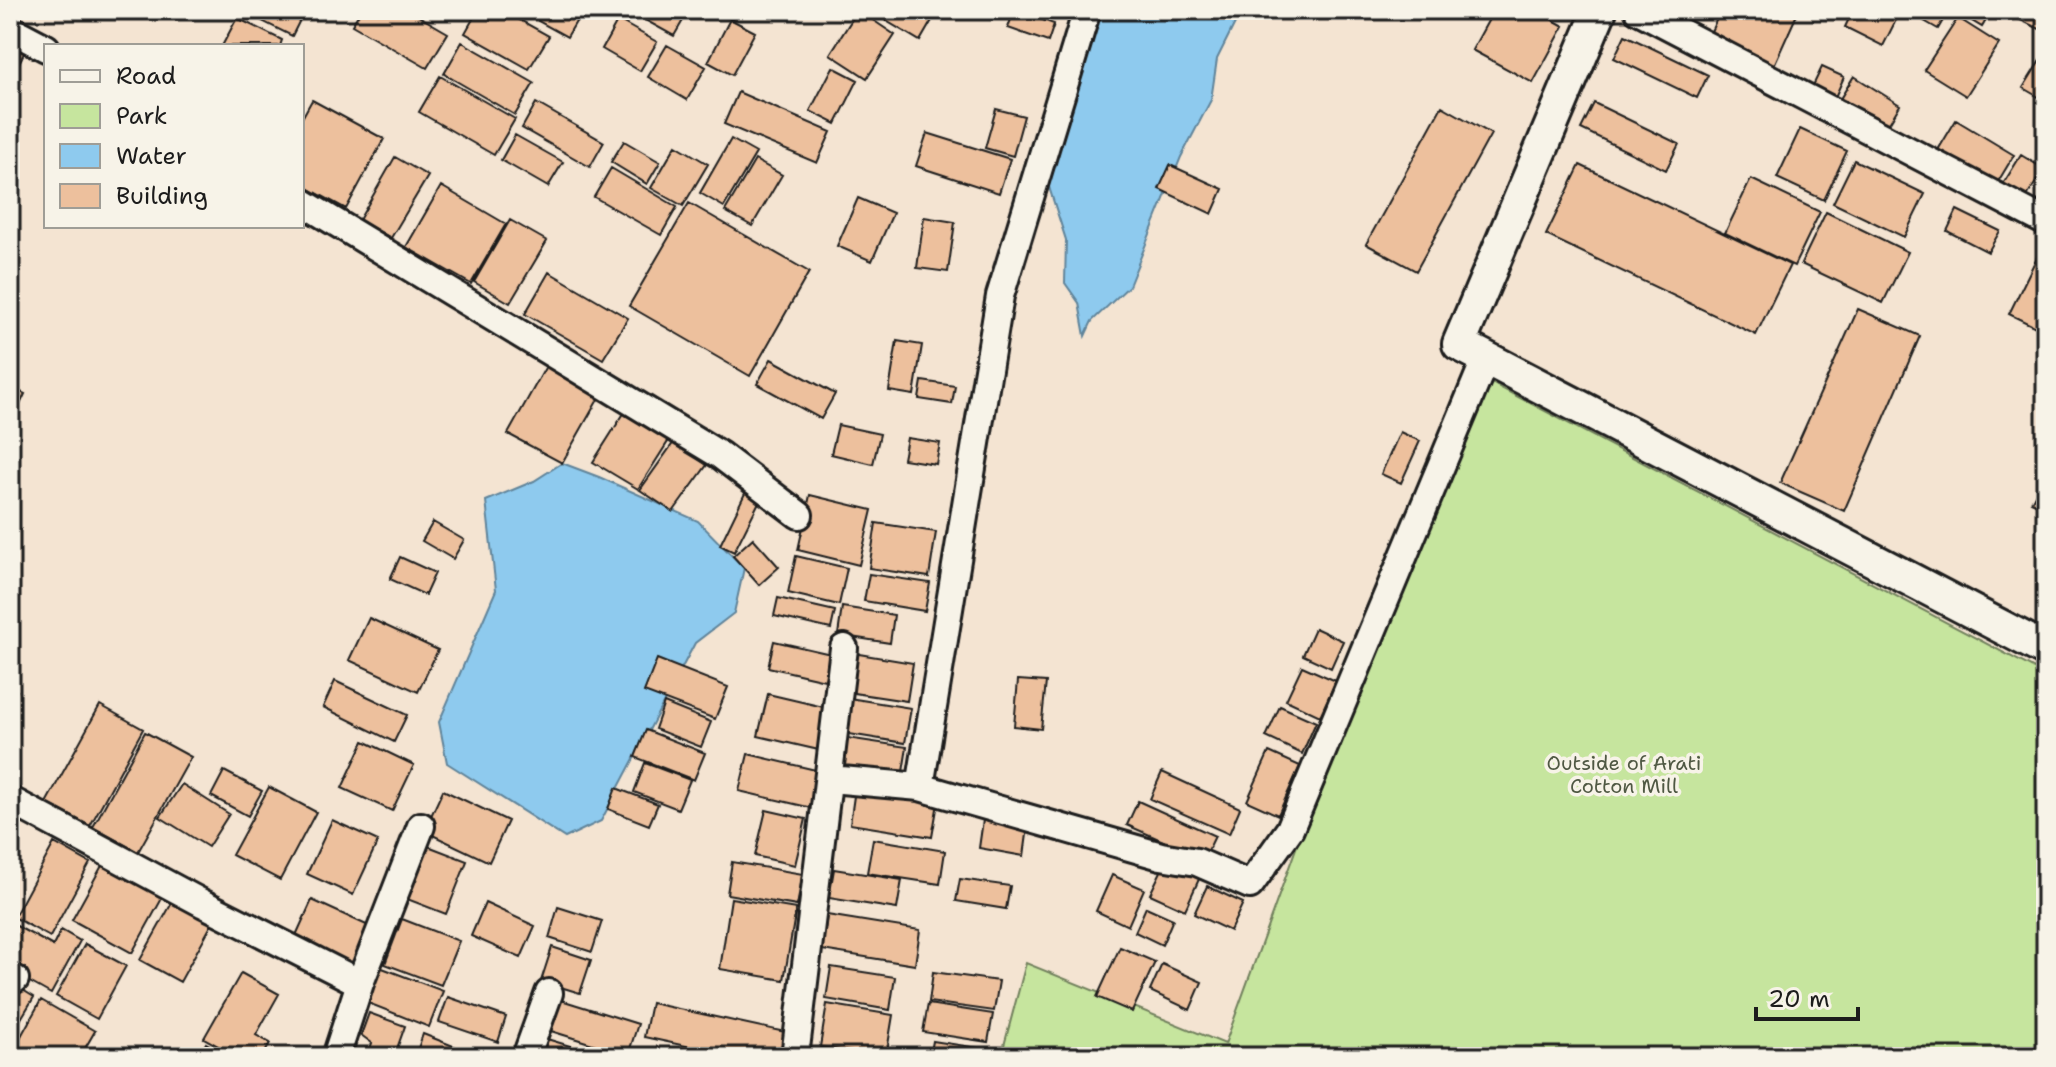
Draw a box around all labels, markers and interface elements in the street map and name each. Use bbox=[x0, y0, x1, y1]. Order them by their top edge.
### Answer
legend bbox=[44, 44, 304, 228]
text: Road bbox=[116, 60, 176, 92]
text: Park bbox=[116, 100, 168, 132]
text: Water bbox=[116, 140, 187, 172]
text: Building bbox=[116, 180, 208, 212]
park label: Outside of Arati Cotton Mill bbox=[1547, 750, 1701, 799]
scale bar bbox=[1756, 971, 1858, 1021]
text: 20 m bbox=[1768, 983, 1830, 1015]

